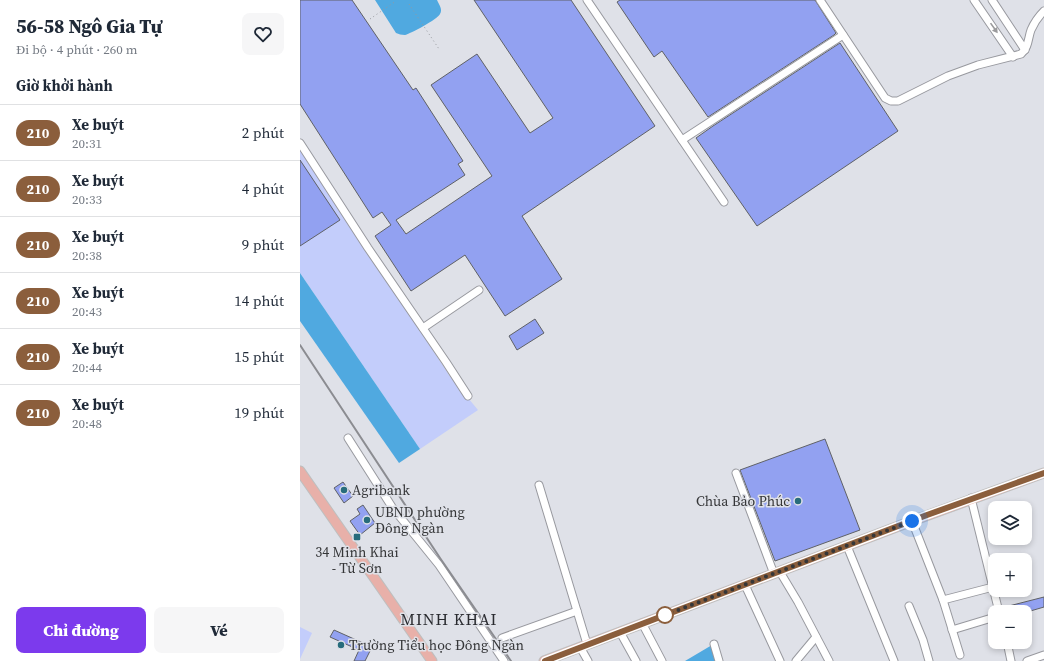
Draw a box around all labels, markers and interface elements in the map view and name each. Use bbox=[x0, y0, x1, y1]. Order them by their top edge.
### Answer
text: 56-58 Ngô Gia Tự bbox=[16, 13, 162, 39]
button: heart bbox=[242, 13, 284, 55]
one-way arrow bbox=[990, 23, 998, 34]
text: Đi bộ · 4 phút · 260 m bbox=[16, 41, 137, 58]
text: Giờ khởi hành bbox=[16, 75, 113, 96]
text: Xe buýt bbox=[72, 114, 124, 135]
text: 2 phút bbox=[242, 122, 284, 143]
text: 210 bbox=[27, 123, 49, 143]
text: 20:31 bbox=[72, 135, 102, 152]
text: Xe buýt bbox=[72, 170, 124, 191]
text: 4 phút bbox=[242, 178, 284, 199]
text: 210 bbox=[27, 179, 49, 199]
text: 20:33 bbox=[72, 191, 102, 208]
text: Xe buýt bbox=[72, 226, 124, 247]
text: 9 phút bbox=[242, 234, 284, 255]
text: 210 bbox=[27, 235, 49, 255]
text: 20:38 bbox=[72, 247, 102, 264]
text: Xe buýt bbox=[72, 282, 124, 303]
text: 14 phút bbox=[234, 290, 284, 311]
text: 210 bbox=[27, 291, 49, 311]
text: 20:43 bbox=[72, 303, 102, 320]
text: Xe buýt bbox=[72, 338, 124, 359]
text: 15 phút bbox=[234, 346, 284, 367]
text: 210 bbox=[27, 347, 49, 367]
text: 20:44 bbox=[72, 359, 102, 376]
text: Xe buýt bbox=[72, 394, 124, 415]
text: 19 phút bbox=[234, 402, 284, 423]
text: 210 bbox=[27, 403, 49, 423]
text: 20:48 bbox=[72, 415, 102, 432]
place label: Agribank bbox=[352, 480, 410, 500]
marker: Agribank bbox=[339, 485, 349, 495]
place label: Chùa Bảo Phúc bbox=[696, 491, 790, 511]
marker: Chùa Bảo Phúc bbox=[793, 496, 803, 506]
map controls bbox=[988, 501, 1032, 649]
button: layers bbox=[988, 501, 1032, 545]
place label: UBND phường Đông Ngàn bbox=[375, 502, 465, 538]
your location bbox=[902, 511, 922, 531]
marker: UBND phường Đông Ngàn bbox=[362, 515, 372, 525]
marker: 34 Minh Khai - Từ Sơn bbox=[352, 532, 362, 542]
place label: 34 Minh Khai - Từ Sơn bbox=[315, 542, 399, 578]
button: + bbox=[988, 553, 1032, 597]
button: − bbox=[988, 605, 1032, 649]
unlabelled marker bbox=[656, 606, 674, 624]
button: Chỉ đường bbox=[16, 607, 146, 653]
button: Vé bbox=[154, 607, 284, 653]
district label: MINH KHAI bbox=[401, 608, 497, 630]
place label: Trường Tiểu học Đông Ngàn bbox=[349, 635, 525, 655]
marker: Trường Tiểu học Đông Ngàn bbox=[336, 640, 346, 650]

